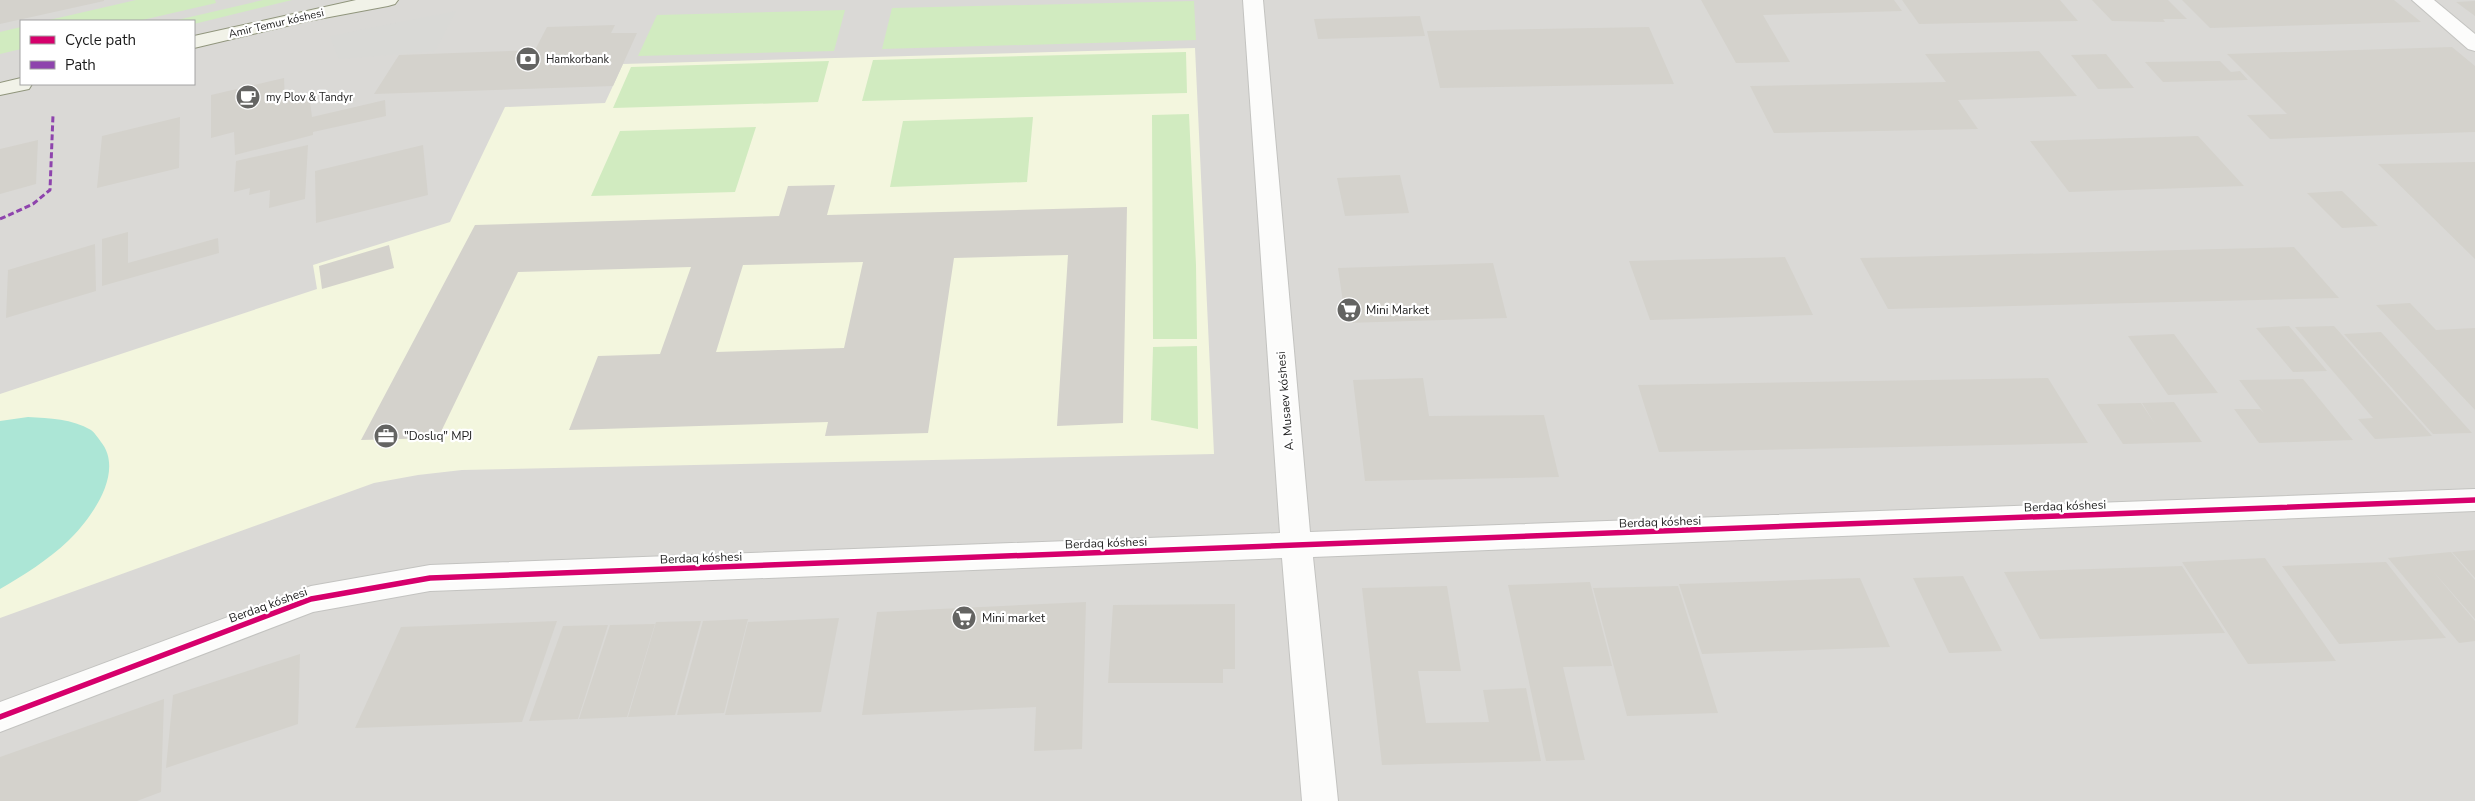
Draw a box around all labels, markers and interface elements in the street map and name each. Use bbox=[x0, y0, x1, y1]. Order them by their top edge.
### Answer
street label: Amir Temur kóshesi bbox=[227, 5, 325, 42]
legend bbox=[20, 20, 195, 85]
text: Cycle path bbox=[65, 30, 136, 50]
bank icon: Hamkorbank bbox=[515, 46, 541, 72]
place label: Hamkorbank bbox=[546, 52, 610, 67]
text: Path bbox=[65, 55, 96, 75]
cafe icon: my Plov & Tandyr bbox=[235, 84, 261, 110]
place label: my Plov & Tandyr bbox=[266, 90, 353, 105]
supermarket icon: Mini Market bbox=[1336, 297, 1362, 323]
place label: Mini Market bbox=[1366, 302, 1430, 318]
street label: A. Musaev kóshesi bbox=[1273, 351, 1297, 451]
office icon: "Doslıq" MPJ bbox=[373, 423, 399, 449]
place label: "Doslıq" MPJ bbox=[404, 428, 472, 444]
street label: Berdaq kóshesi bbox=[2024, 497, 2106, 515]
street label: Berdaq kóshesi bbox=[1619, 513, 1701, 531]
street label: Berdaq kóshesi bbox=[1065, 534, 1147, 552]
street label: Berdaq kóshesi bbox=[660, 549, 742, 567]
street label: Berdaq kóshesi bbox=[227, 583, 309, 627]
supermarket icon: Mini market bbox=[951, 605, 977, 631]
place label: Mini market bbox=[982, 610, 1046, 626]

